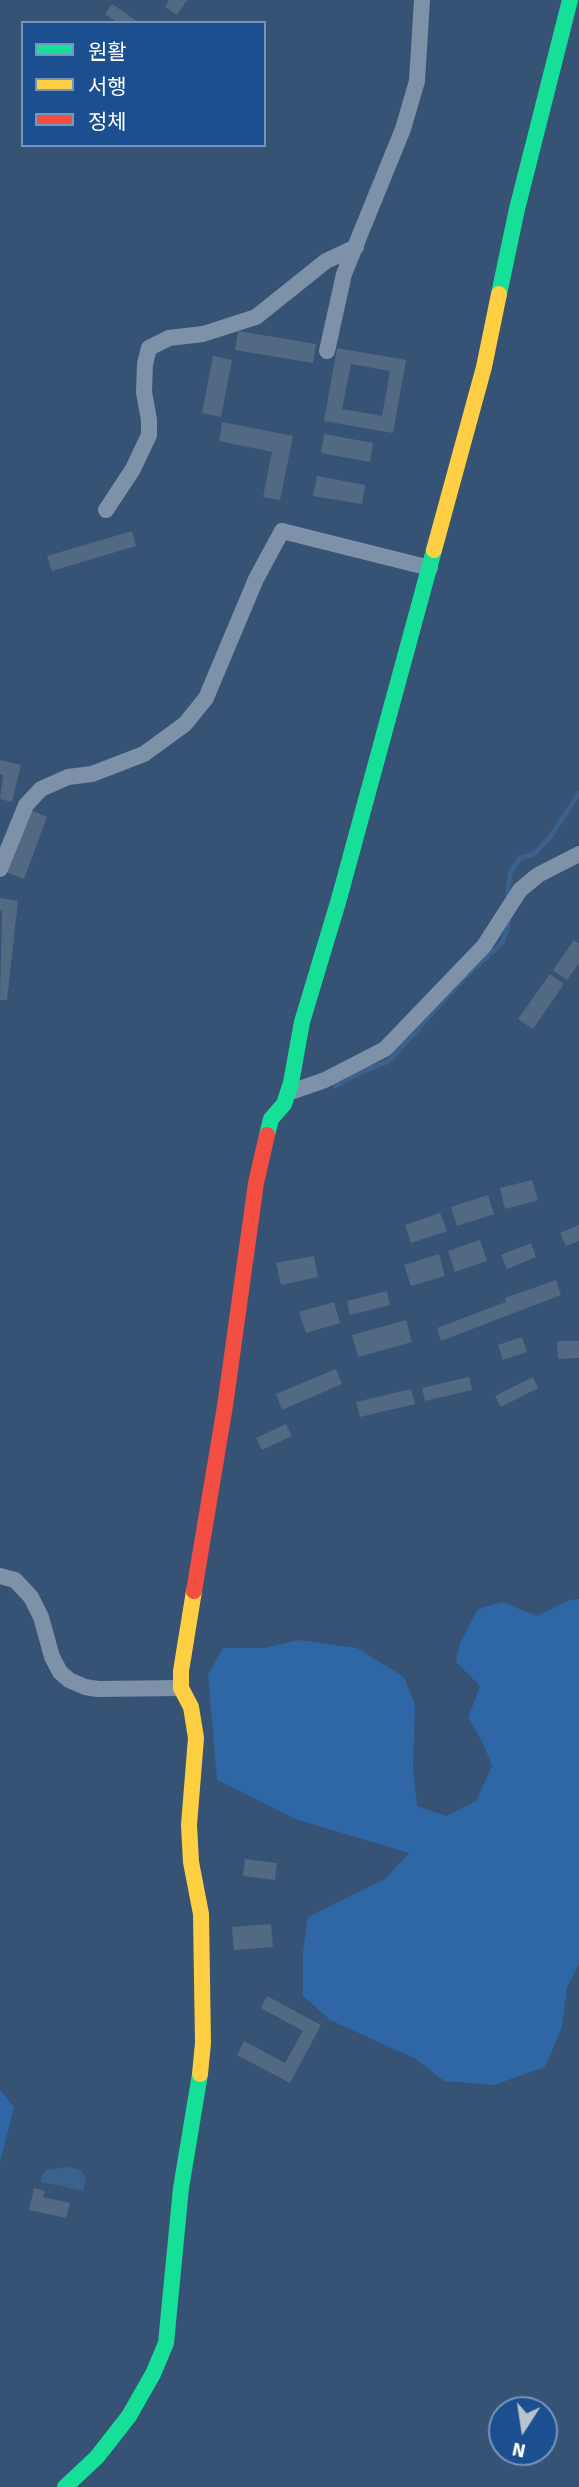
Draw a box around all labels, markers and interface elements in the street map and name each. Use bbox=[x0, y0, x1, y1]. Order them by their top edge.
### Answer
legend bbox=[21, 21, 266, 147]
text: 원활 bbox=[88, 39, 127, 65]
text: 서행 bbox=[88, 74, 127, 100]
text: 정체 bbox=[88, 109, 127, 135]
north arrow bbox=[488, 2396, 558, 2466]
text: N bbox=[510, 2436, 528, 2463]

